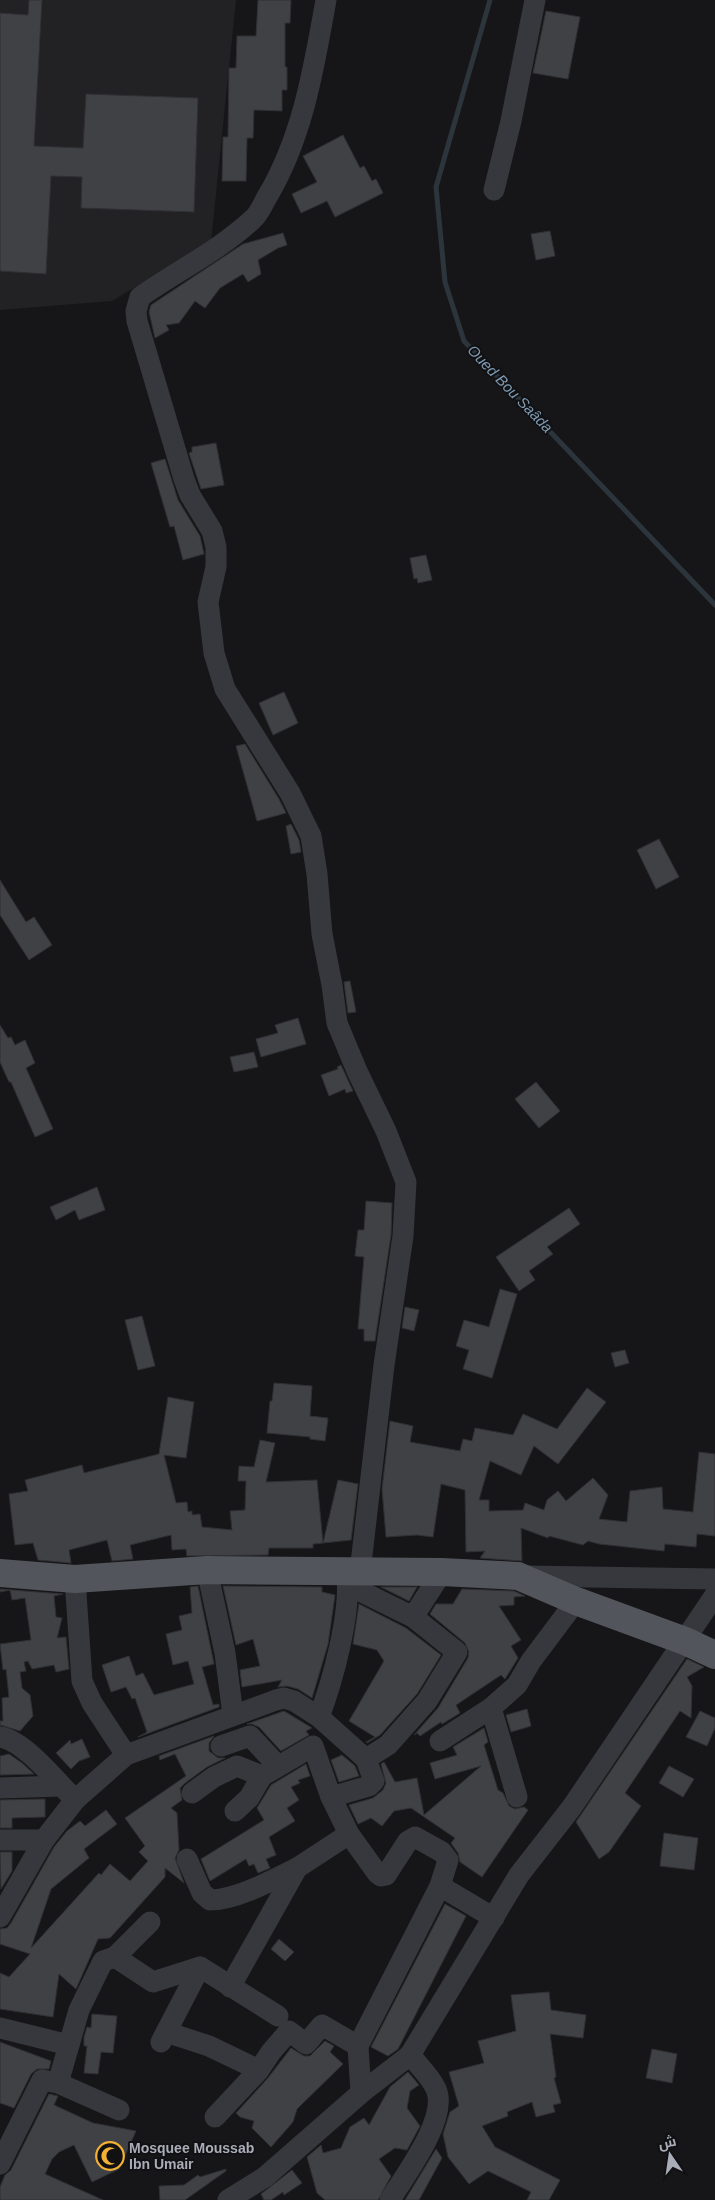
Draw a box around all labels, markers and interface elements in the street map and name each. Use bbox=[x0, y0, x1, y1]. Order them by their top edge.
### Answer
water label: Oued Bou Saâda bbox=[464, 341, 556, 436]
north arrow bbox=[645, 2130, 695, 2180]
text: ش bbox=[657, 2133, 678, 2153]
place label: Mosquee Moussab Ibn Umair bbox=[129, 2140, 254, 2172]
mosque icon: Mosquee Moussab Ibn Umair bbox=[95, 2141, 125, 2171]

